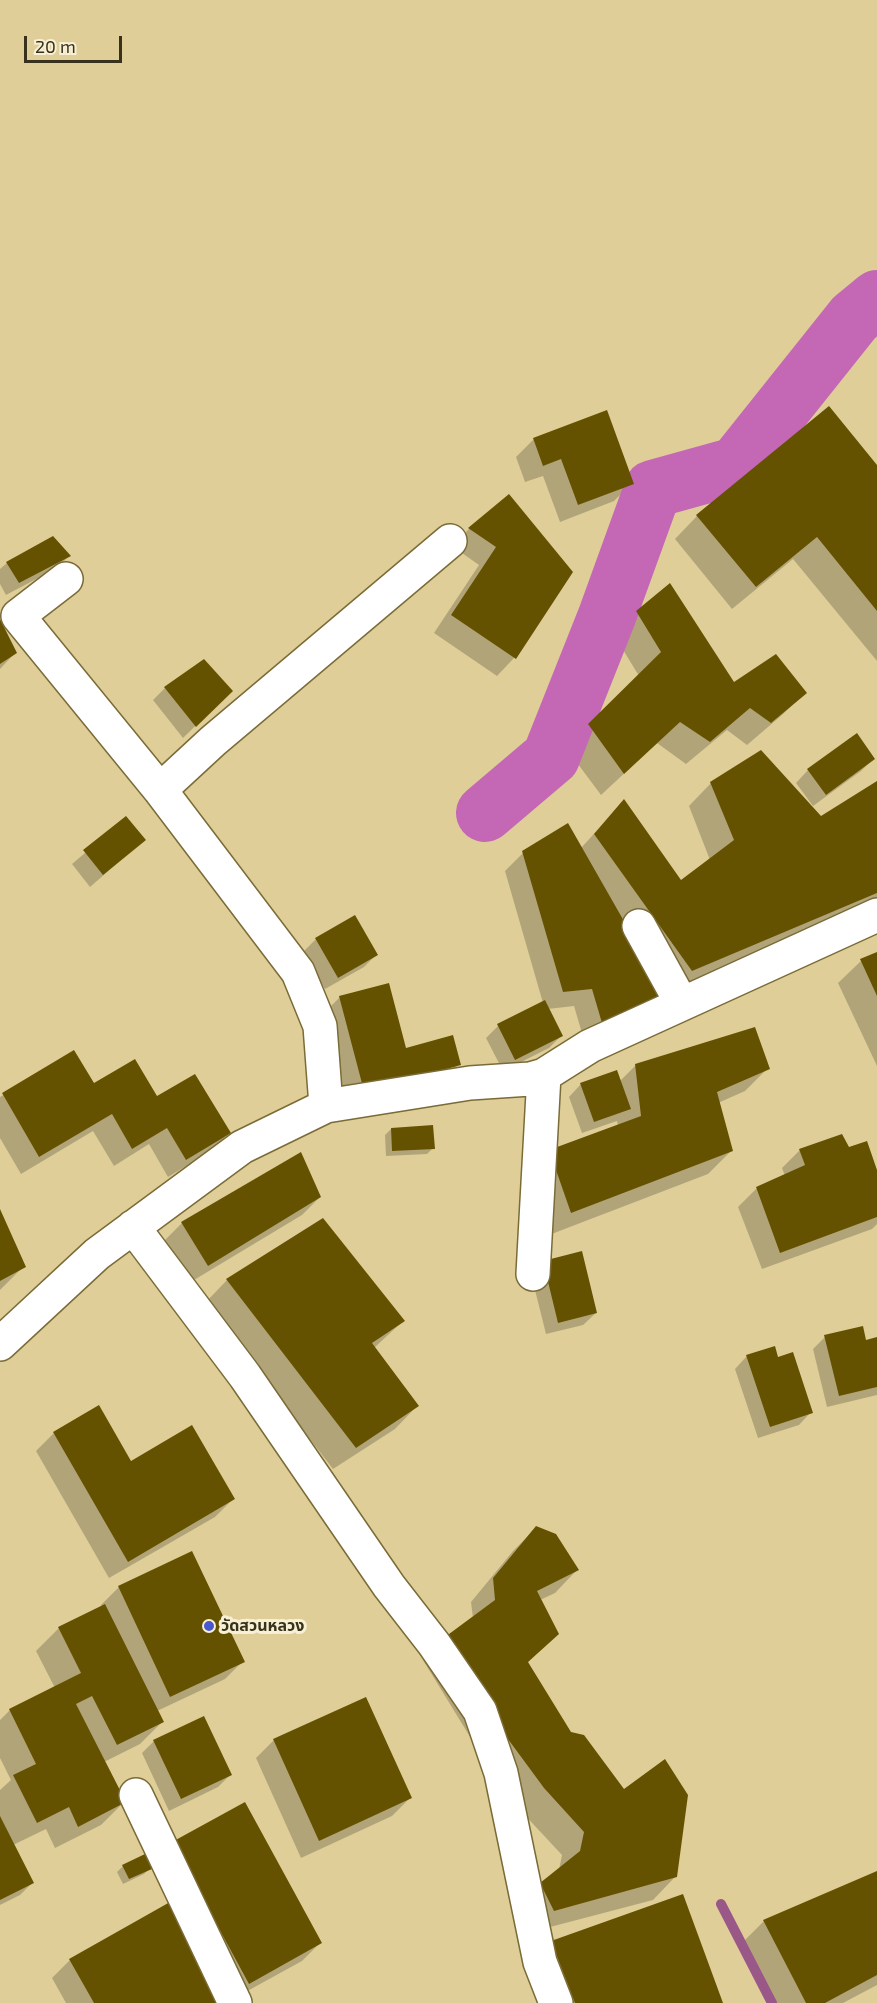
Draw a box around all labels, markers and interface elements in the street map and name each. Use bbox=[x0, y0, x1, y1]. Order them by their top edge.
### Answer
scale bar bbox=[27, 24, 124, 62]
text: 20 m bbox=[35, 35, 76, 57]
place label: วัดสวนหลวง bbox=[221, 1616, 304, 1636]
marker: วัดสวนหลวง bbox=[202, 1619, 216, 1633]

